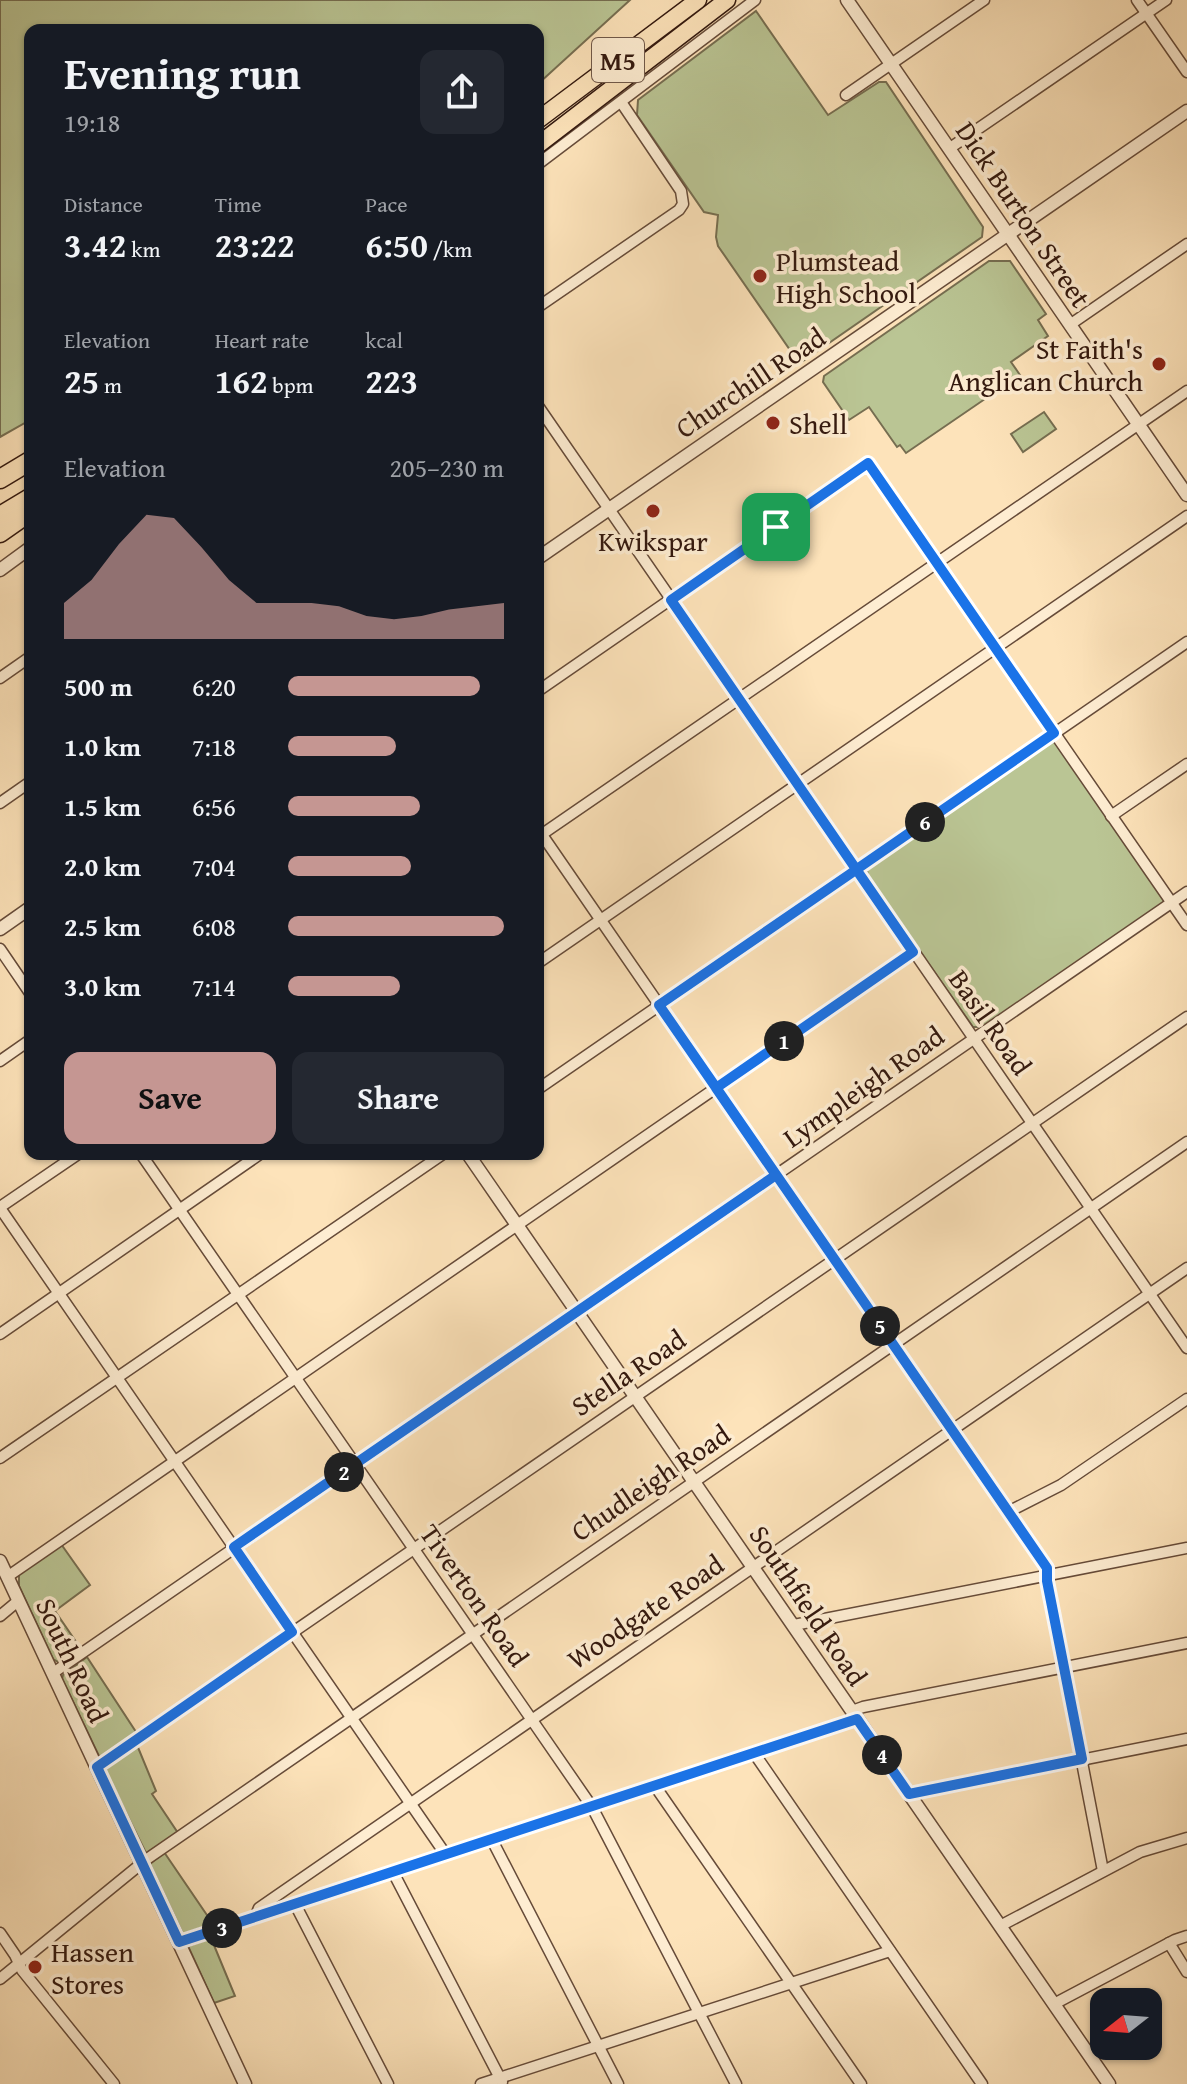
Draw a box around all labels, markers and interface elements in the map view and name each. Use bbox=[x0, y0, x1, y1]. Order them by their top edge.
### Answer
road number: M5 bbox=[592, 38, 644, 82]
text: Evening run bbox=[64, 41, 301, 105]
button: share bbox=[420, 50, 504, 134]
text: 19:18 bbox=[64, 103, 120, 142]
street label: Dick Burton Street bbox=[946, 113, 1102, 315]
text: Distance bbox=[64, 188, 143, 220]
text: Time bbox=[215, 188, 261, 220]
text: Pace bbox=[365, 188, 408, 220]
text: 3.42 bbox=[64, 220, 126, 269]
text: 23:22 bbox=[215, 220, 295, 269]
text: 6:50 bbox=[365, 220, 428, 269]
text: km bbox=[126, 233, 160, 265]
text: /km bbox=[428, 233, 472, 265]
place label: Plumstead High School bbox=[776, 240, 916, 313]
marker: Plumstead High School bbox=[751, 267, 769, 285]
street label: Churchill Road bbox=[667, 317, 833, 447]
text: Elevation bbox=[64, 324, 150, 356]
text: Heart rate bbox=[215, 324, 309, 356]
text: kcal bbox=[365, 324, 403, 356]
place label: St Faith's Anglican Church bbox=[948, 328, 1143, 401]
marker: St Faith's Anglican Church bbox=[1150, 355, 1168, 373]
text: 25 bbox=[64, 356, 99, 405]
text: 162 bbox=[215, 356, 268, 405]
text: 223 bbox=[365, 356, 418, 405]
text: m bbox=[99, 369, 122, 401]
text: bpm bbox=[268, 369, 314, 401]
place label: Shell bbox=[789, 403, 847, 444]
marker: Shell bbox=[764, 414, 782, 432]
text: Elevation bbox=[64, 448, 166, 487]
text: 205–230 m bbox=[390, 448, 504, 487]
pin bbox=[742, 493, 810, 561]
marker: Kwikspar bbox=[644, 502, 662, 520]
icon: arrive bbox=[754, 505, 798, 549]
place label: Kwikspar bbox=[598, 520, 708, 561]
text: 500 m bbox=[64, 667, 132, 706]
text: 6:20 bbox=[192, 667, 236, 706]
text: 1.0 km bbox=[64, 727, 141, 766]
text: 7:18 bbox=[192, 727, 236, 766]
text: 1.5 km bbox=[64, 787, 141, 826]
text: 6:56 bbox=[192, 787, 236, 826]
pin: 6 bbox=[905, 802, 945, 842]
text: 6 bbox=[919, 806, 931, 838]
text: 2.0 km bbox=[64, 847, 141, 886]
text: 7:04 bbox=[192, 847, 236, 886]
text: 2.5 km bbox=[64, 907, 141, 946]
text: 6:08 bbox=[192, 907, 236, 946]
street label: Basil Road bbox=[940, 961, 1042, 1083]
text: 3.0 km bbox=[64, 967, 141, 1006]
text: 7:14 bbox=[192, 967, 236, 1006]
street label: Lympleigh Road bbox=[774, 1015, 952, 1157]
pin: 1 bbox=[764, 1021, 804, 1061]
text: 1 bbox=[778, 1025, 790, 1057]
button: Save bbox=[64, 1052, 276, 1144]
button: Share bbox=[292, 1052, 504, 1144]
pin: 5 bbox=[860, 1306, 900, 1346]
text: 5 bbox=[874, 1310, 886, 1342]
street label: Stella Road bbox=[562, 1319, 694, 1425]
street label: Chudleigh Road bbox=[562, 1413, 738, 1551]
pin: 2 bbox=[324, 1452, 364, 1492]
text: 2 bbox=[338, 1456, 350, 1488]
street label: Tiverton Road bbox=[411, 1515, 539, 1675]
street label: Southfield Road bbox=[740, 1516, 878, 1694]
street label: Woodgate Road bbox=[558, 1543, 732, 1679]
street label: South Road bbox=[26, 1591, 120, 1729]
pin: 4 bbox=[862, 1735, 902, 1775]
text: 4 bbox=[876, 1739, 888, 1771]
pin: 3 bbox=[202, 1908, 242, 1948]
text: 3 bbox=[216, 1912, 228, 1944]
place label: Hassen Stores bbox=[51, 1931, 134, 2004]
marker: Hassen Stores bbox=[26, 1958, 44, 1976]
north arrow bbox=[1090, 1988, 1162, 2060]
map controls bbox=[1090, 1988, 1162, 2060]

